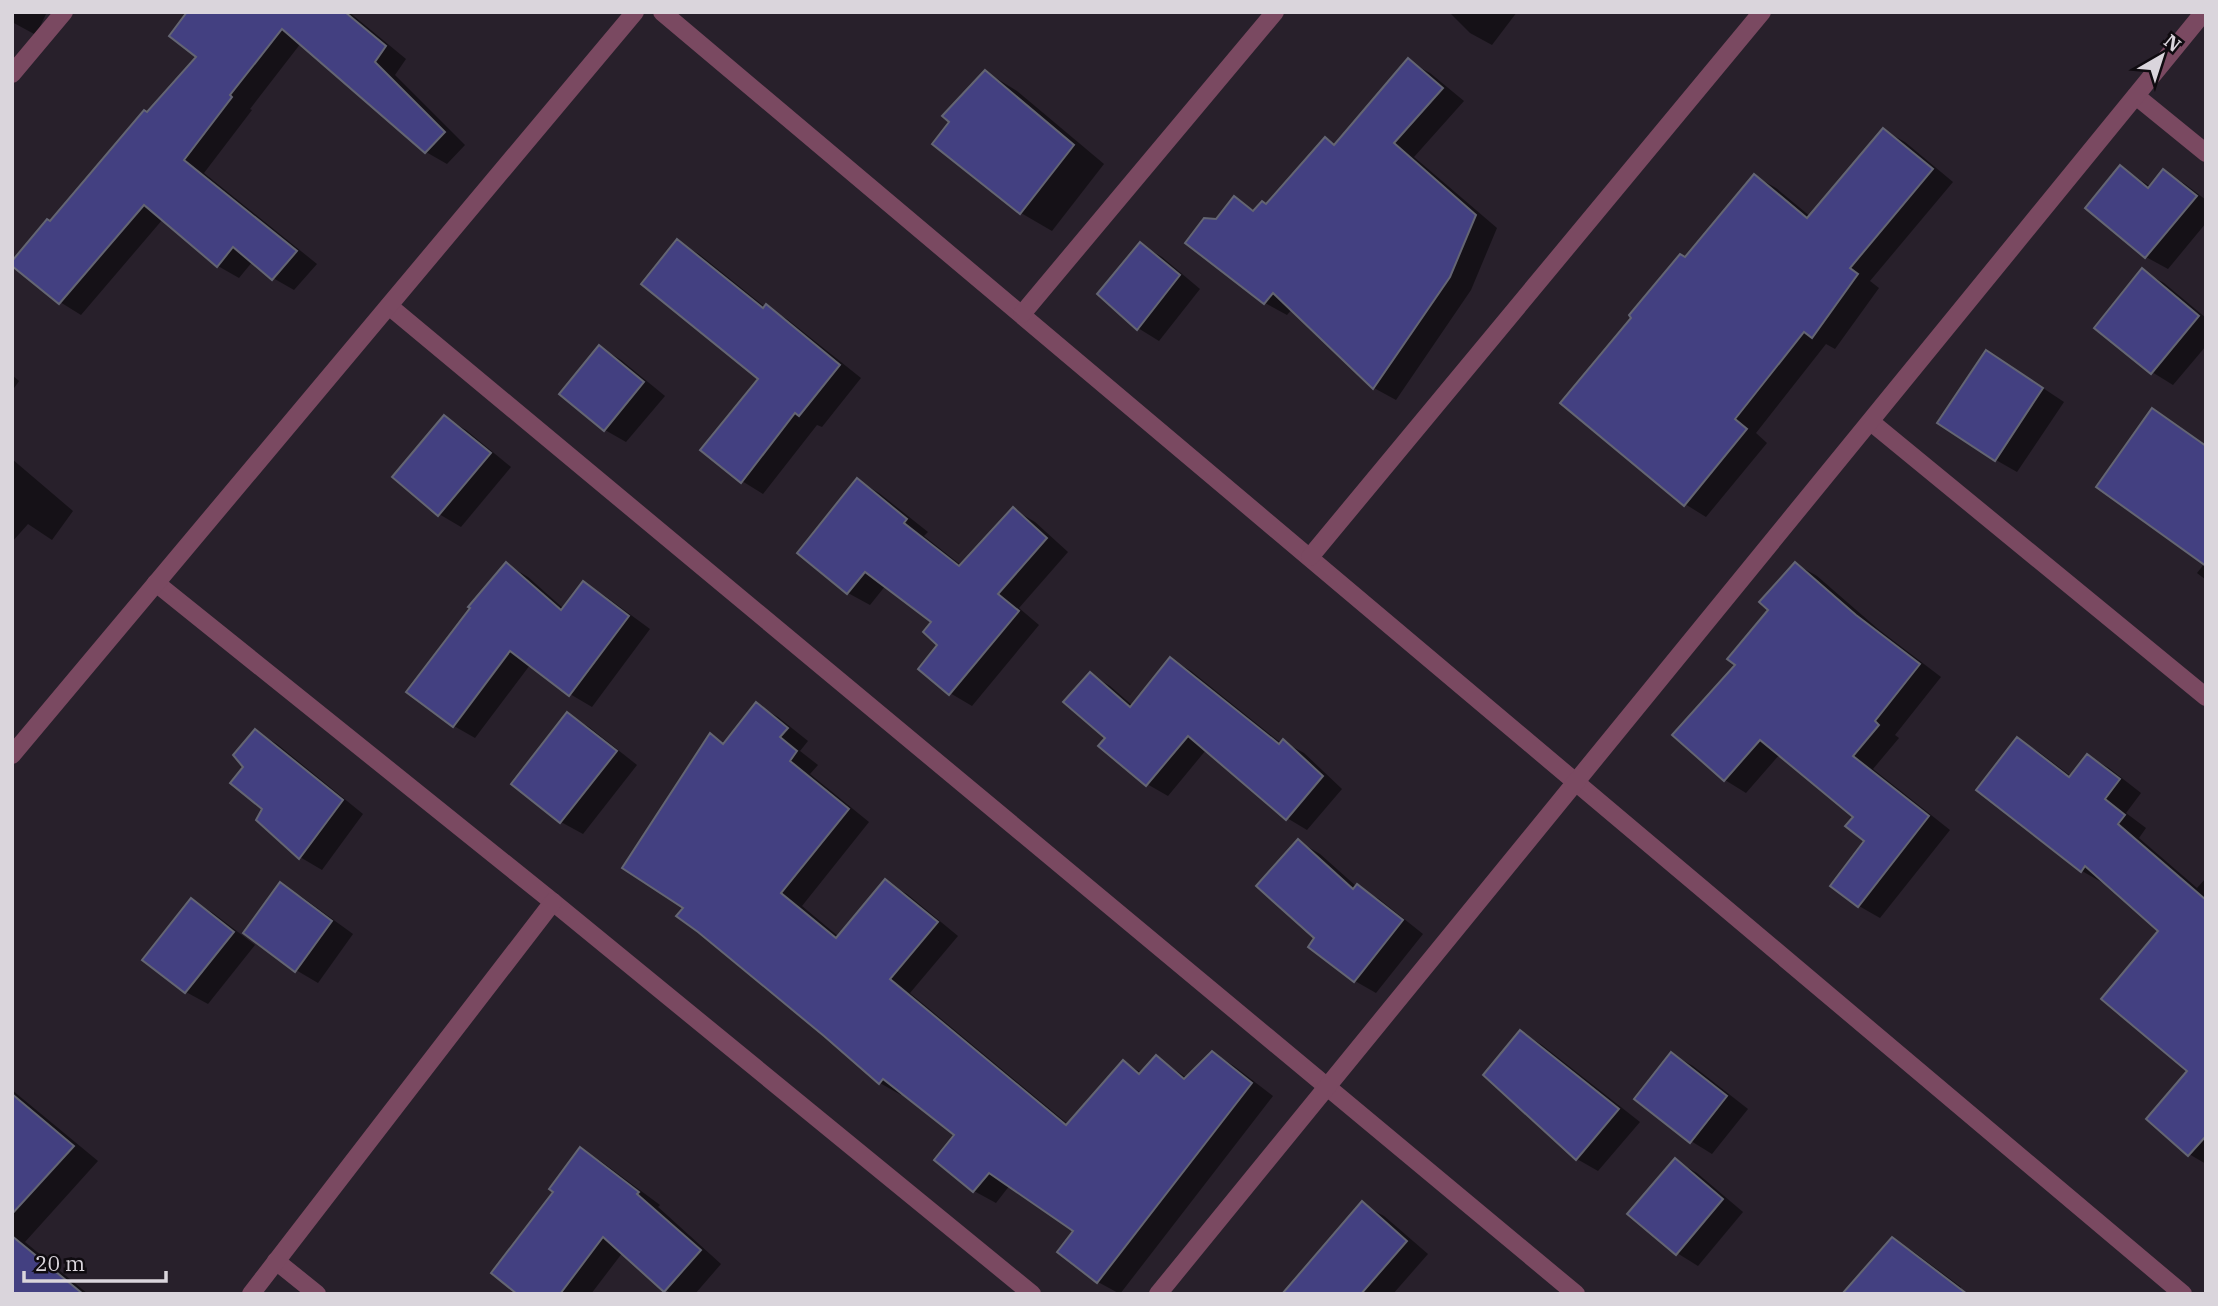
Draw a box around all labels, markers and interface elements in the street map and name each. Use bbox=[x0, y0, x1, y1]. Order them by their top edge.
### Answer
north arrow bbox=[2127, 21, 2197, 91]
text: N bbox=[2159, 29, 2186, 57]
scale bar bbox=[24, 1240, 166, 1284]
text: 20 m bbox=[35, 1249, 85, 1277]

